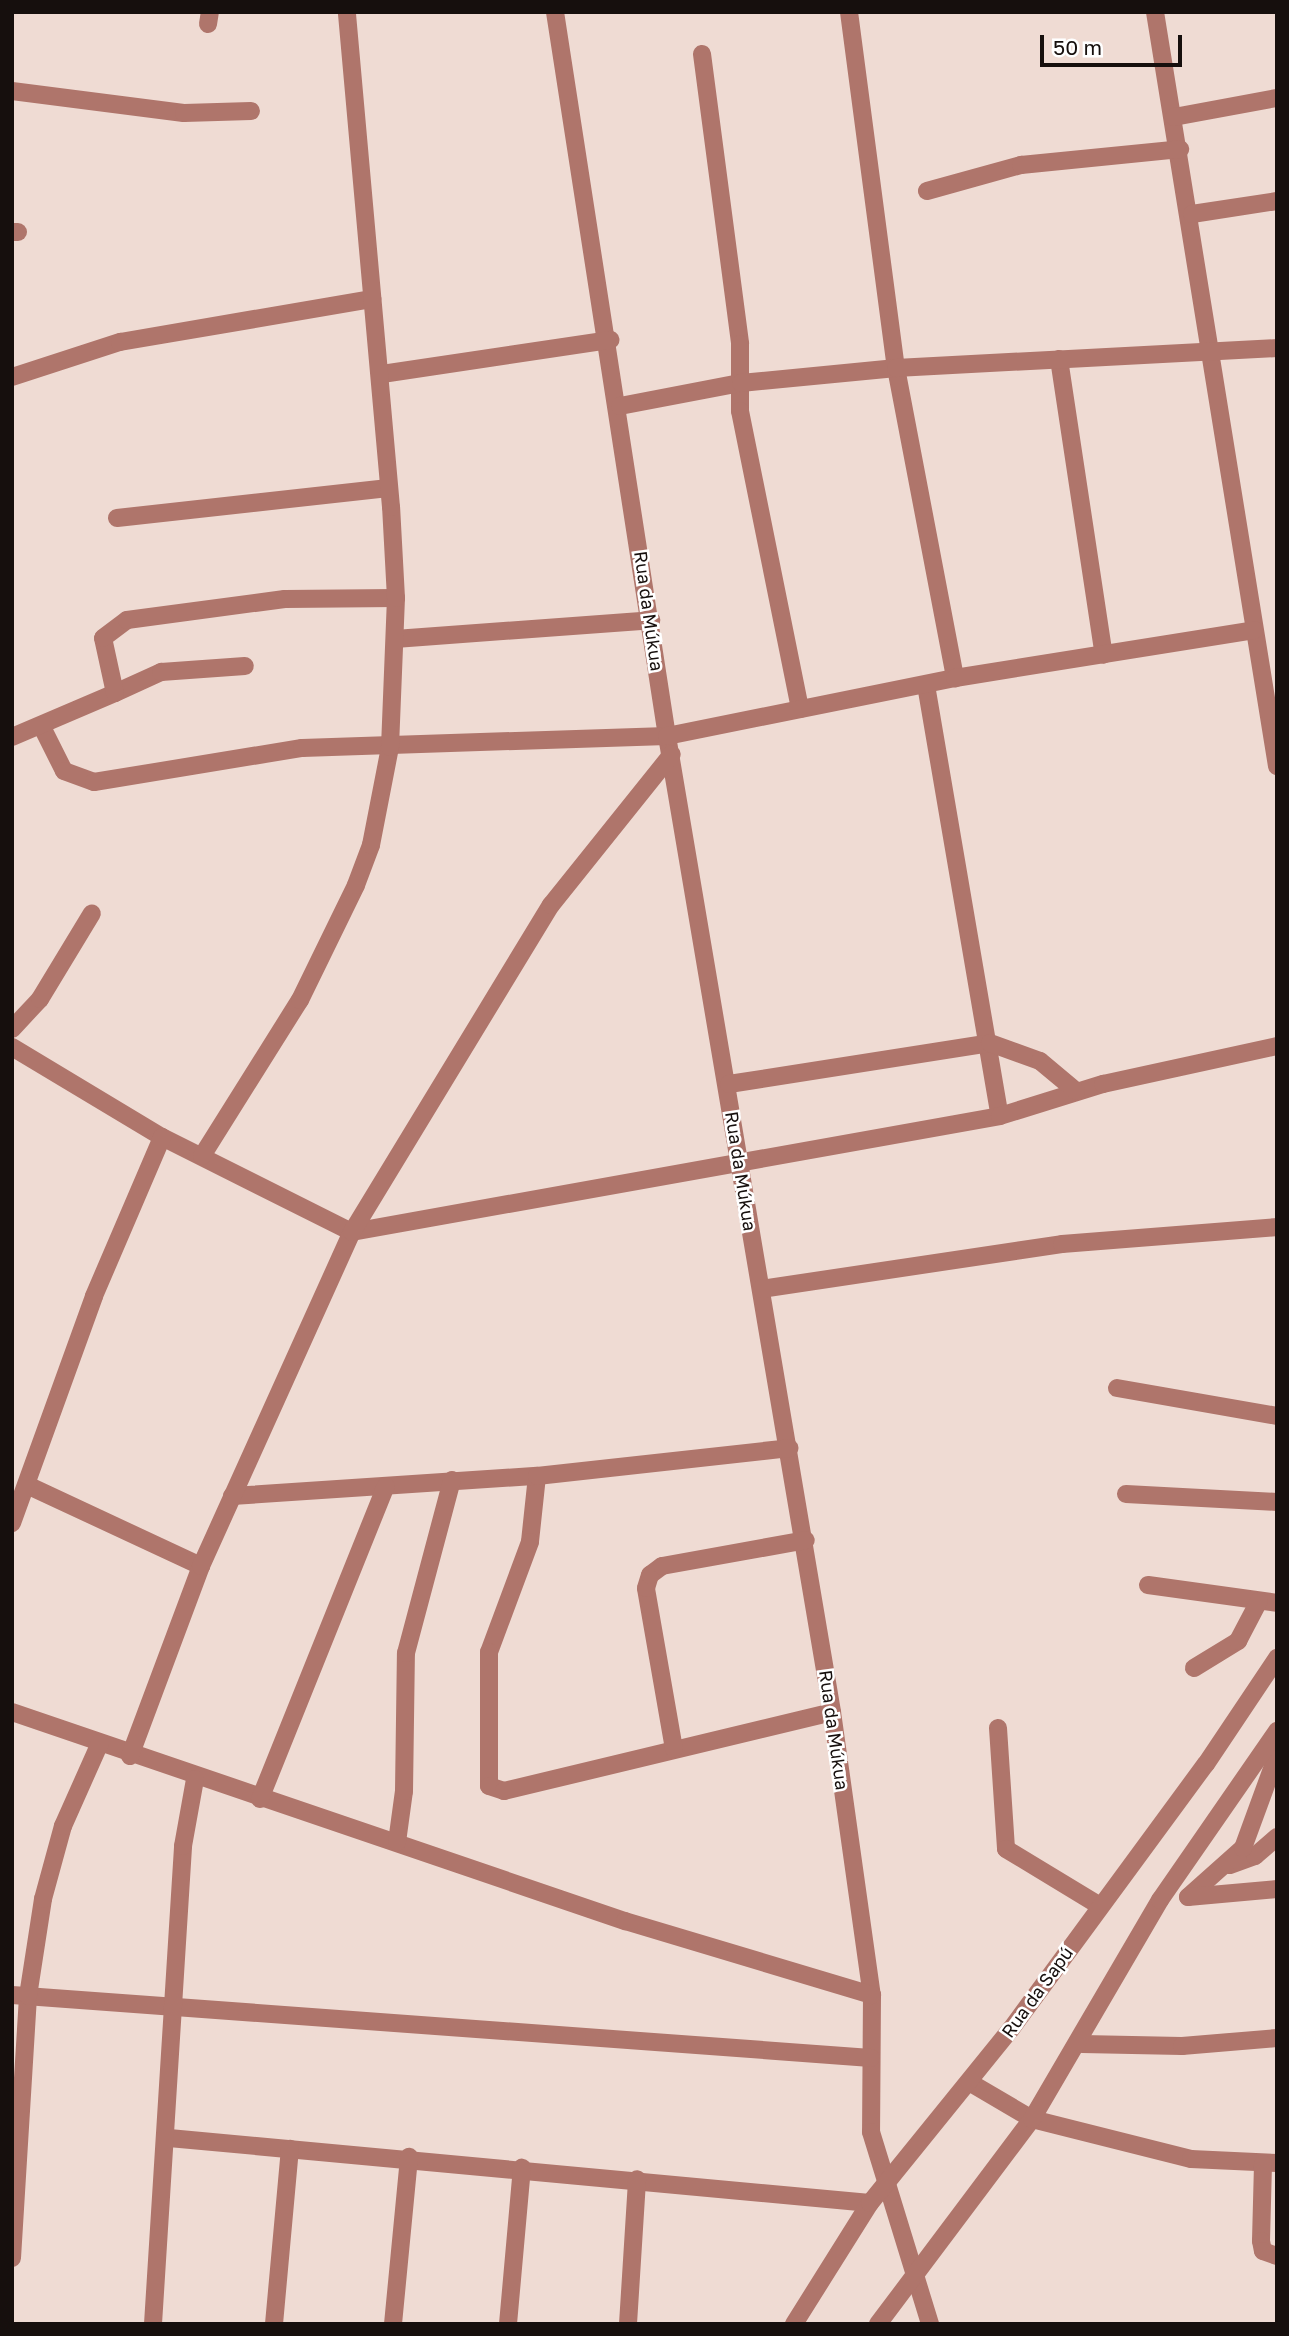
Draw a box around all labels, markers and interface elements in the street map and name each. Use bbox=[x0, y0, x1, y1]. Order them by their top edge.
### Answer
scale bar bbox=[1044, 21, 1186, 65]
text: 50 m bbox=[1053, 34, 1102, 60]
street label: Rua da Múkua bbox=[630, 550, 668, 672]
street label: Rua da Múkua bbox=[721, 1110, 761, 1232]
street label: Rua da Múkua bbox=[815, 1669, 853, 1791]
street label: Rua da Sapú bbox=[997, 1942, 1077, 2042]

